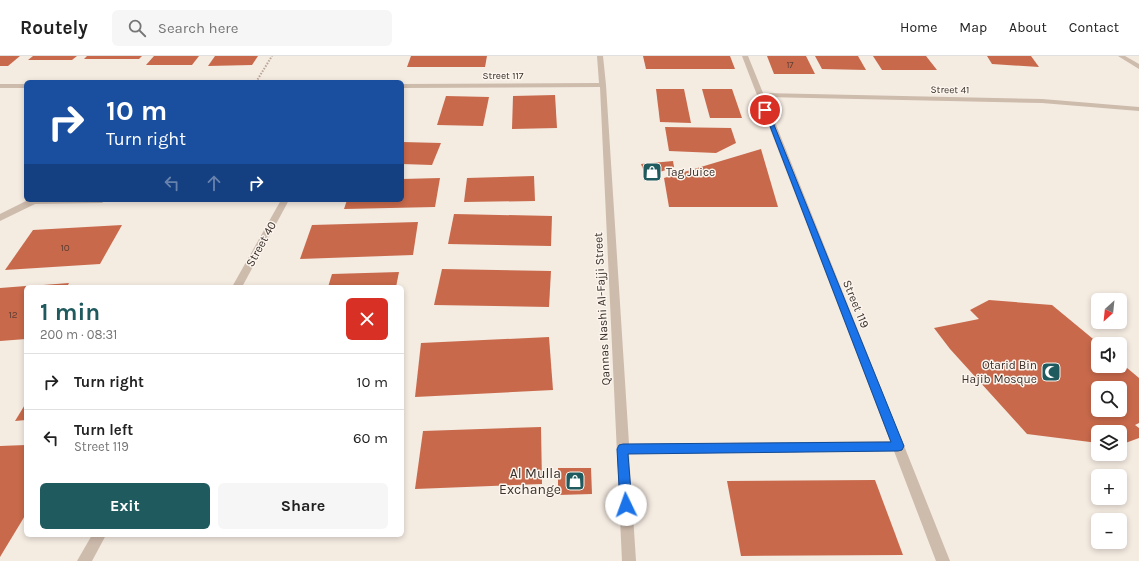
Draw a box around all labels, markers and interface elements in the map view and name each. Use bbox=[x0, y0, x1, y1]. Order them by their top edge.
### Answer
search box bbox=[112, 10, 392, 46]
text: Routely bbox=[20, 17, 88, 39]
icon: search bbox=[126, 17, 148, 39]
text: Search here bbox=[158, 19, 239, 37]
text: Home bbox=[900, 19, 937, 36]
text: Map bbox=[959, 19, 987, 36]
text: About bbox=[1009, 19, 1047, 36]
text: Contact bbox=[1069, 19, 1119, 36]
house number: 17 bbox=[786, 60, 794, 70]
street label: Street 117 bbox=[482, 70, 524, 82]
street label: Street 41 bbox=[931, 84, 969, 96]
pin bbox=[748, 93, 782, 127]
text: 10 m bbox=[106, 94, 167, 127]
icon: right bbox=[40, 96, 92, 148]
icon: arrive bbox=[754, 99, 776, 121]
text: Turn right bbox=[106, 128, 186, 150]
shop icon: Tag Juice bbox=[641, 161, 663, 183]
place label: Tag Juice bbox=[666, 165, 715, 179]
icon: left bbox=[161, 172, 183, 194]
icon: ahead bbox=[203, 172, 225, 194]
icon: right bbox=[245, 172, 267, 194]
street label: Street 40 bbox=[243, 219, 279, 269]
street label: Qannas Nashi Al-Fajji Street bbox=[591, 232, 613, 386]
house number: 10 bbox=[60, 242, 70, 254]
street label: Street 119 bbox=[840, 278, 872, 330]
north arrow bbox=[1091, 293, 1127, 329]
map controls bbox=[1091, 293, 1127, 549]
text: 1 min bbox=[40, 298, 100, 326]
button: close bbox=[346, 298, 388, 340]
house number: 12 bbox=[8, 309, 18, 321]
text: 200 m · 08:31 bbox=[40, 327, 117, 342]
button: sound bbox=[1091, 337, 1127, 373]
place label: Otarid Bin Hajib Mosque bbox=[962, 358, 1037, 386]
mosque icon: Otarid Bin Hajib Mosque bbox=[1040, 361, 1062, 383]
icon: right bbox=[40, 371, 62, 393]
text: Turn right bbox=[74, 373, 144, 391]
text: 10 m bbox=[357, 373, 388, 391]
button: search bbox=[1091, 381, 1127, 417]
text: Turn left bbox=[74, 421, 133, 439]
button: layers bbox=[1091, 425, 1127, 461]
icon: left bbox=[40, 427, 62, 449]
text: 60 m bbox=[353, 429, 388, 447]
text: Street 119 bbox=[74, 439, 129, 454]
place label: Al Mulla Exchange bbox=[499, 465, 561, 498]
button: + bbox=[1091, 469, 1127, 505]
shop icon: Al Mulla Exchange bbox=[564, 470, 586, 492]
button: Exit bbox=[40, 483, 210, 529]
button: Share bbox=[218, 483, 388, 529]
position arrow bbox=[605, 484, 647, 526]
button: − bbox=[1091, 513, 1127, 549]

